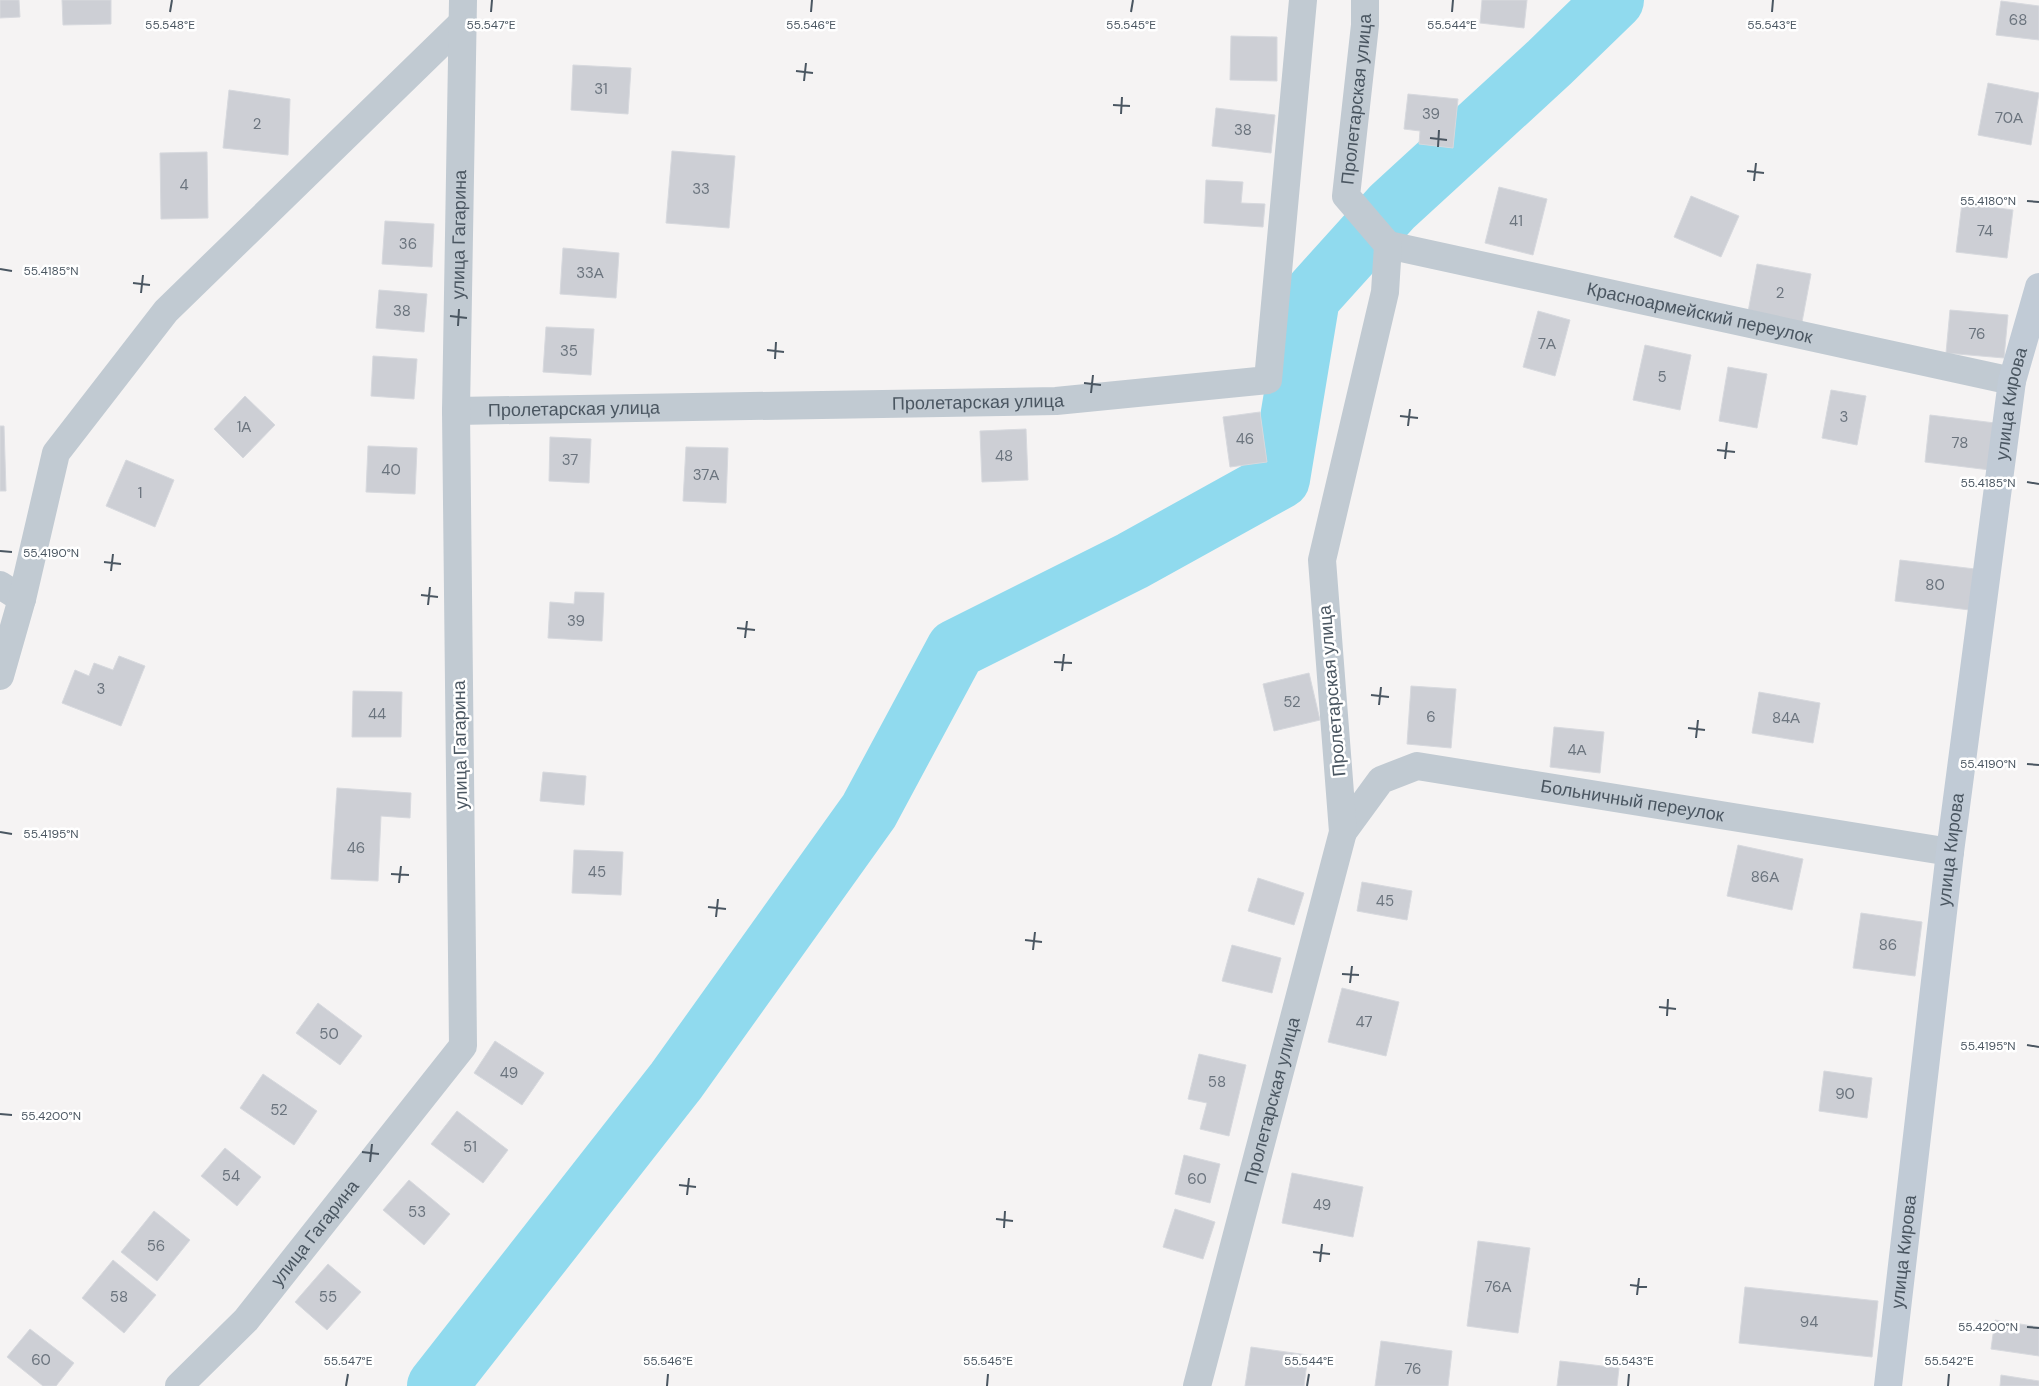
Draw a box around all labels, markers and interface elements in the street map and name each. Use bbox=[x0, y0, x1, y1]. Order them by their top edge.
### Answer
house number: 68 bbox=[2009, 10, 2027, 30]
street label: Пролетарская улица bbox=[1335, 13, 1377, 186]
text: 55.548°E bbox=[145, 17, 195, 33]
text: 55.547°E bbox=[467, 17, 516, 33]
text: 55.546°E bbox=[786, 17, 836, 33]
text: 55.545°E bbox=[1106, 17, 1156, 33]
text: 55.544°E bbox=[1427, 17, 1477, 33]
text: 55.543°E bbox=[1747, 17, 1797, 33]
house number: 31 bbox=[594, 79, 608, 99]
house number: 39 bbox=[1422, 104, 1440, 124]
house number: 70А bbox=[1995, 108, 2023, 128]
house number: 2 bbox=[253, 114, 261, 134]
house number: 38 bbox=[1234, 120, 1252, 140]
street label: улица Гагарина bbox=[446, 169, 472, 299]
house number: 4 bbox=[179, 175, 189, 195]
house number: 33 bbox=[692, 179, 710, 199]
text: 55.4180°N bbox=[1960, 193, 2016, 209]
house number: 41 bbox=[1509, 211, 1523, 231]
house number: 74 bbox=[1977, 221, 1993, 241]
house number: 36 bbox=[399, 234, 417, 254]
text: 55.4185°N bbox=[23, 263, 79, 279]
house number: 33А bbox=[576, 263, 604, 283]
street label: Красноармейский переулок bbox=[1584, 277, 1815, 349]
house number: 2 bbox=[1776, 283, 1784, 303]
house number: 38 bbox=[393, 301, 411, 321]
house number: 76 bbox=[1968, 324, 1986, 344]
house number: 7А bbox=[1538, 334, 1556, 354]
house number: 35 bbox=[560, 341, 578, 361]
street label: улица Кирова bbox=[1990, 344, 2033, 462]
house number: 5 bbox=[1657, 367, 1667, 387]
street label: Пролетарская улица bbox=[892, 388, 1066, 416]
street label: Пролетарская улица bbox=[488, 396, 661, 422]
house number: 3 bbox=[1840, 407, 1848, 427]
house number: 1А bbox=[237, 417, 251, 437]
house number: 46 bbox=[1236, 429, 1254, 449]
house number: 78 bbox=[1952, 433, 1968, 453]
house number: 48 bbox=[995, 446, 1013, 466]
house number: 37 bbox=[562, 450, 578, 470]
house number: 40 bbox=[381, 460, 401, 480]
house number: 37А bbox=[693, 465, 719, 485]
text: 55.4185°N bbox=[1960, 475, 2016, 491]
house number: 1 bbox=[138, 483, 142, 503]
text: 55.4190°N bbox=[23, 545, 79, 561]
house number: 80 bbox=[1925, 575, 1945, 595]
street label: Пролетарская улица bbox=[1312, 603, 1351, 778]
house number: 39 bbox=[567, 611, 585, 631]
house number: 3 bbox=[97, 679, 105, 699]
street label: улица Гагарина bbox=[447, 679, 473, 810]
house number: 52 bbox=[1283, 692, 1301, 712]
house number: 44 bbox=[368, 704, 386, 724]
house number: 6 bbox=[1426, 707, 1436, 727]
house number: 84А bbox=[1772, 708, 1800, 728]
house number: 4А bbox=[1567, 740, 1587, 760]
text: 55.4190°N bbox=[1960, 756, 2016, 772]
street label: Больничный переулок bbox=[1539, 774, 1726, 827]
street label: улица Кирова bbox=[1932, 790, 1970, 908]
text: 55.4195°N bbox=[23, 826, 79, 842]
house number: 46 bbox=[347, 838, 365, 858]
house number: 45 bbox=[588, 862, 606, 882]
house number: 86А bbox=[1751, 867, 1779, 887]
house number: 45 bbox=[1376, 891, 1394, 911]
house number: 86 bbox=[1879, 935, 1897, 955]
house number: 47 bbox=[1355, 1012, 1373, 1032]
street label: Пролетарская улица bbox=[1239, 1014, 1306, 1187]
house number: 50 bbox=[319, 1024, 339, 1044]
text: 55.4195°N bbox=[1960, 1038, 2016, 1054]
house number: 49 bbox=[500, 1063, 518, 1083]
house number: 58 bbox=[1208, 1072, 1226, 1092]
house number: 90 bbox=[1835, 1084, 1855, 1104]
house number: 52 bbox=[270, 1100, 288, 1120]
text: 55.4200°N bbox=[21, 1108, 81, 1124]
house number: 51 bbox=[463, 1137, 477, 1157]
house number: 54 bbox=[222, 1166, 240, 1186]
house number: 60 bbox=[1187, 1169, 1207, 1189]
street label: улица Гагарина bbox=[265, 1174, 365, 1291]
street label: улица Кирова bbox=[1885, 1193, 1922, 1310]
house number: 49 bbox=[1313, 1195, 1331, 1215]
house number: 53 bbox=[408, 1202, 426, 1222]
house number: 56 bbox=[147, 1236, 165, 1256]
house number: 76А bbox=[1484, 1277, 1512, 1297]
house number: 58 bbox=[110, 1287, 128, 1307]
house number: 55 bbox=[319, 1287, 337, 1307]
house number: 94 bbox=[1800, 1312, 1818, 1332]
text: 55.4200°N bbox=[1958, 1319, 2018, 1335]
house number: 60 bbox=[31, 1350, 51, 1370]
text: 55.547°E bbox=[324, 1353, 373, 1369]
text: 55.546°E bbox=[643, 1353, 693, 1369]
text: 55.545°E bbox=[963, 1353, 1013, 1369]
text: 55.544°E bbox=[1284, 1353, 1334, 1369]
text: 55.543°E bbox=[1604, 1353, 1654, 1369]
text: 55.542°E bbox=[1924, 1353, 1974, 1369]
house number: 76 bbox=[1404, 1359, 1422, 1379]

